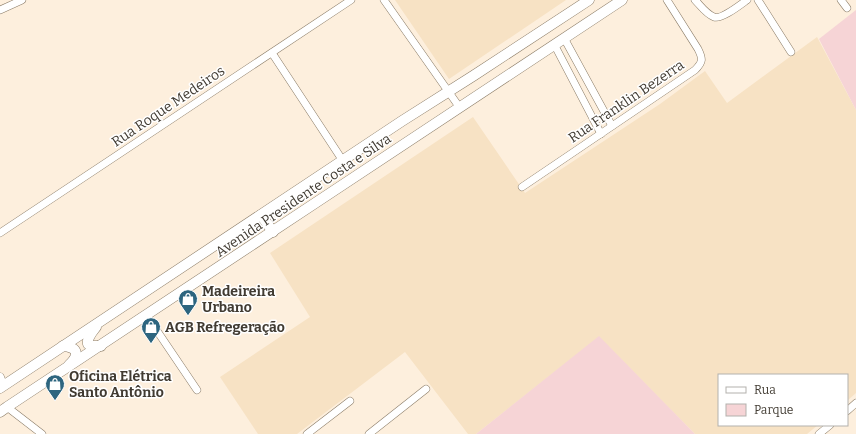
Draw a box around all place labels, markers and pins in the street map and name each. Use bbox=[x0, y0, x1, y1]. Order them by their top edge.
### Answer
place label: Madeireira Urbano bbox=[202, 283, 275, 316]
shop icon: Madeireira Urbano bbox=[177, 288, 199, 316]
shop icon: AGB Refregeração bbox=[140, 316, 162, 344]
place label: AGB Refregeração bbox=[165, 319, 285, 336]
place label: Oficina Elétrica Santo Antônio bbox=[69, 368, 172, 401]
shop icon: Oficina Elétrica Santo Antônio bbox=[44, 373, 66, 401]

